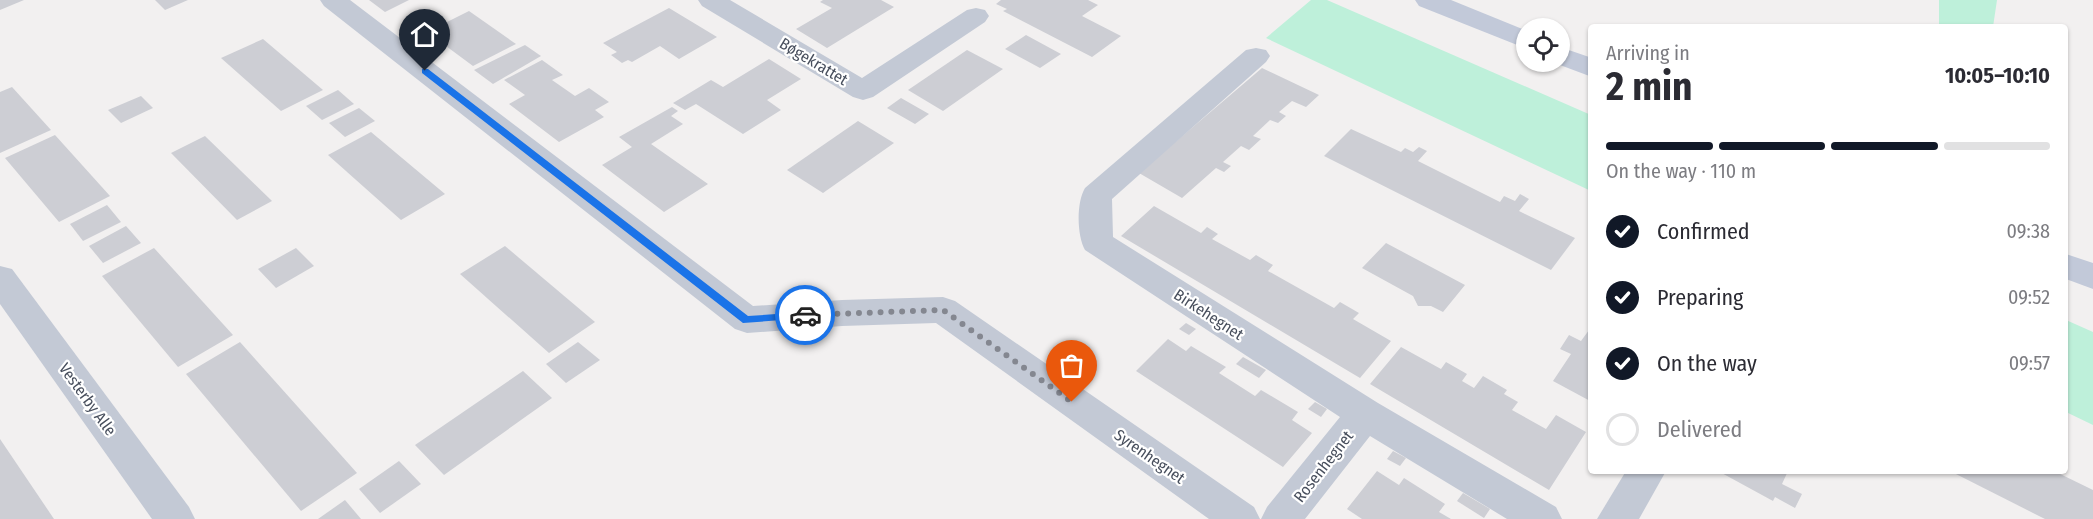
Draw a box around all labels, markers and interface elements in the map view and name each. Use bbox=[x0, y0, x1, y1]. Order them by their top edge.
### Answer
pin bbox=[399, 9, 450, 71]
icon: home bbox=[408, 18, 441, 51]
map controls bbox=[1516, 18, 1570, 72]
button: locate bbox=[1516, 18, 1570, 72]
street label: Bøgekrattet bbox=[776, 34, 852, 90]
text: Arriving in bbox=[1606, 41, 1690, 65]
text: 10:05–10:10 bbox=[1945, 62, 2050, 89]
text: 2 min bbox=[1606, 64, 1692, 110]
text: On the way · 110 m bbox=[1606, 159, 1756, 183]
icon: check bbox=[1606, 215, 1639, 248]
text: Confirmed bbox=[1657, 218, 1750, 245]
text: 09:38 bbox=[2007, 219, 2050, 243]
icon: check bbox=[1606, 281, 1639, 314]
text: Preparing bbox=[1657, 284, 1743, 311]
courier bbox=[775, 285, 835, 345]
street label: Birkehegnet bbox=[1170, 285, 1248, 344]
text: 09:52 bbox=[2008, 285, 2050, 309]
icon: car bbox=[789, 299, 822, 332]
pin bbox=[1046, 340, 1097, 402]
icon: check bbox=[1606, 347, 1639, 380]
icon: bag bbox=[1055, 349, 1088, 382]
text: On the way bbox=[1657, 350, 1757, 377]
text: 09:57 bbox=[2009, 351, 2050, 375]
street label: Vesterby Alle bbox=[55, 359, 120, 439]
text: Delivered bbox=[1657, 416, 1742, 443]
street label: Syrenhegnet bbox=[1111, 425, 1189, 488]
street label: Rosenhegnet bbox=[1290, 426, 1358, 506]

